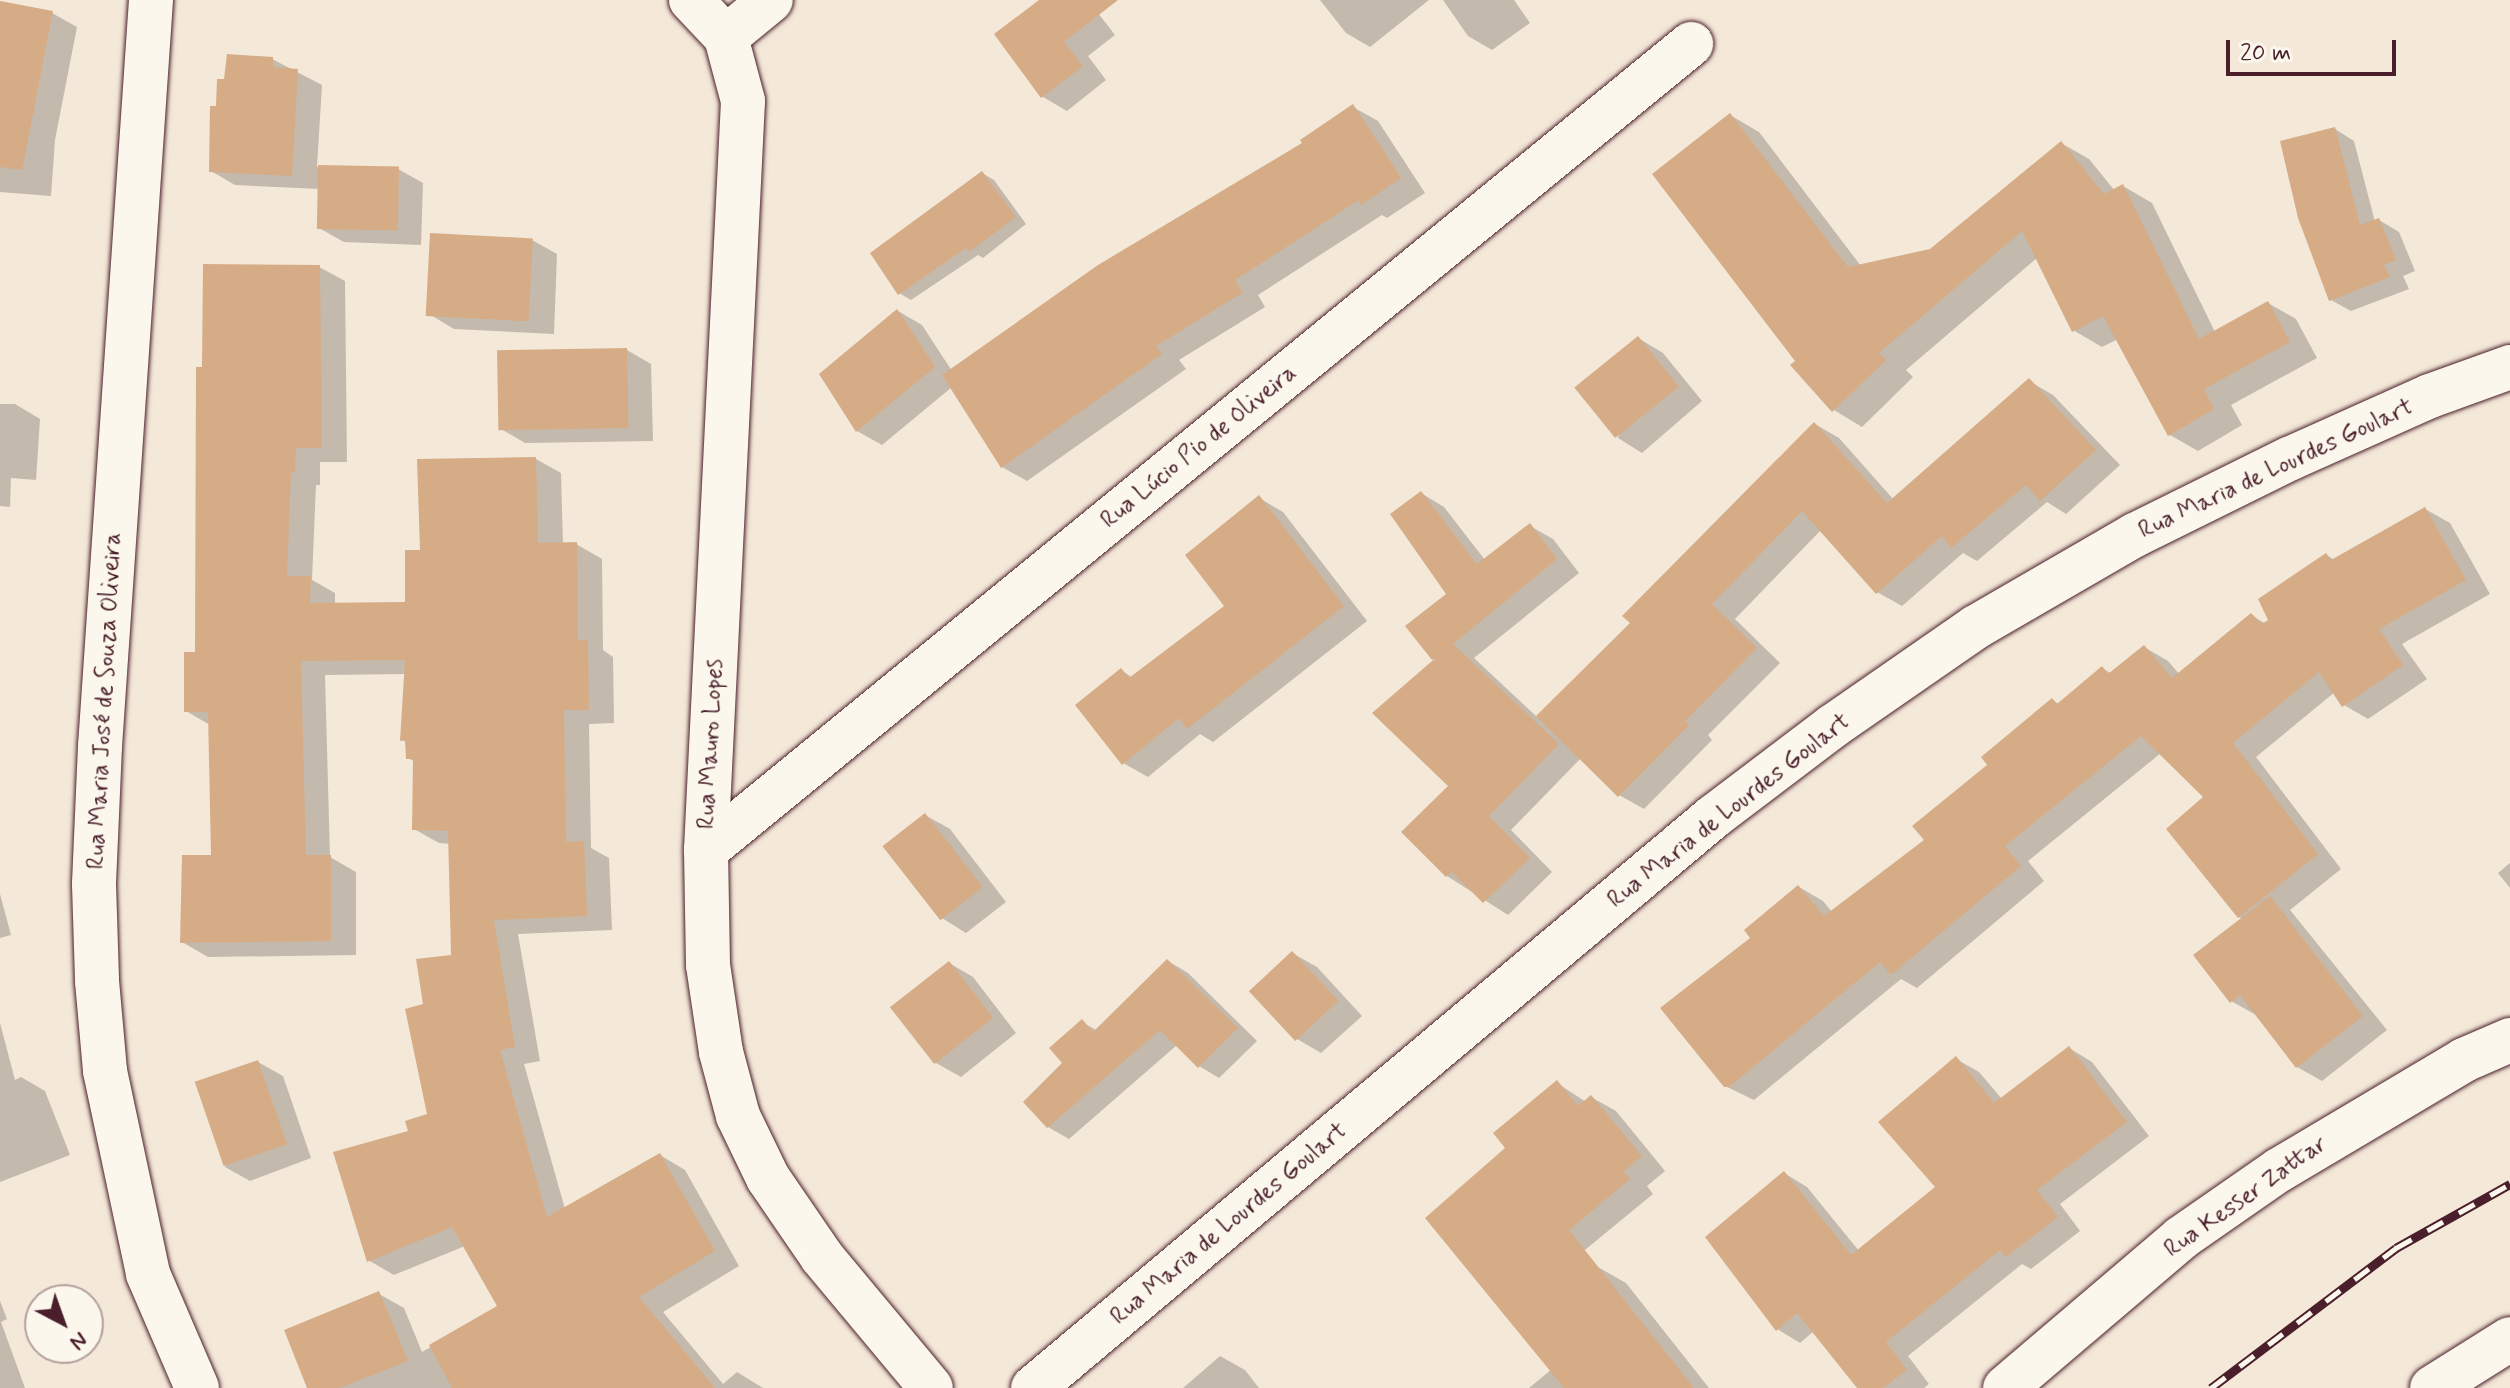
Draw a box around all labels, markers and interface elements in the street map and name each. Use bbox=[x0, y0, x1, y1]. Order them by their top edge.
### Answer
scale bar bbox=[2230, 24, 2400, 74]
text: 20 m bbox=[2240, 38, 2291, 69]
street label: Rua Lúcio Pio de Oliveira bbox=[1095, 359, 1303, 535]
street label: Rua Maria de Lourdes Goulart bbox=[2131, 391, 2421, 547]
street label: Rua Maria José de Souza Oliveira bbox=[82, 531, 128, 871]
street label: Rua Mauro Lopes bbox=[692, 660, 730, 828]
street label: Rua Maria de Lourdes Goulart bbox=[1599, 705, 1859, 917]
street label: Rua Maria de Lourdes Goulart bbox=[1102, 1114, 1356, 1334]
street label: Rua Kesser Zattar bbox=[2158, 1129, 2334, 1265]
north arrow bbox=[24, 1284, 104, 1364]
text: N bbox=[64, 1325, 93, 1356]

